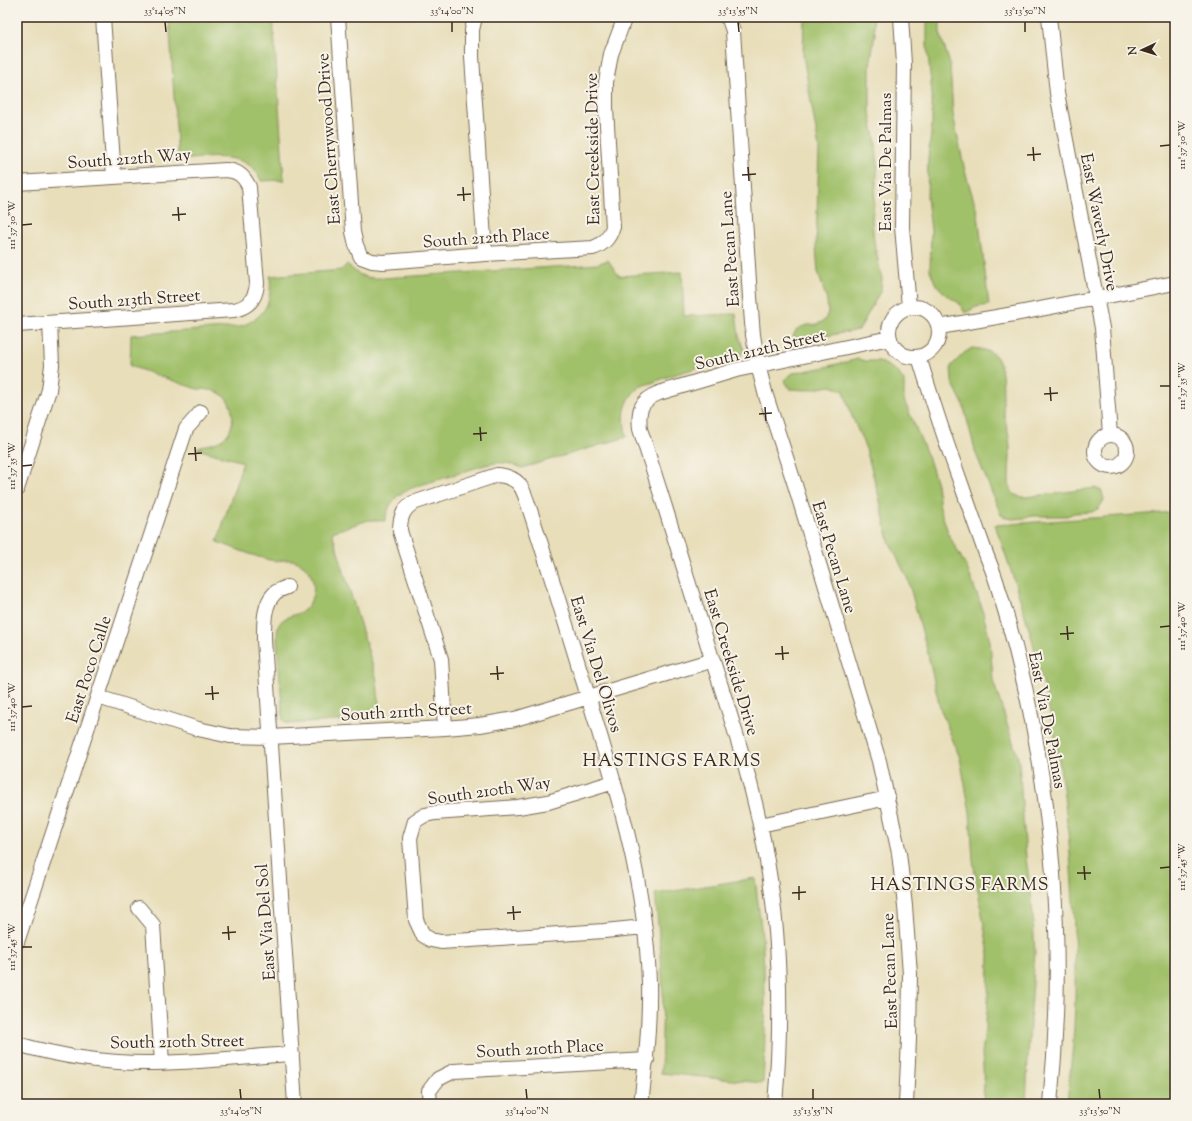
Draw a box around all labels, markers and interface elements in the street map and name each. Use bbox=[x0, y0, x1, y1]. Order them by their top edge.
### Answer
text: 33°14'05"N bbox=[144, 4, 186, 19]
text: 33°14'00"N bbox=[430, 4, 474, 19]
text: 33°13'55"N bbox=[718, 4, 758, 19]
text: 33°13'50"N bbox=[1004, 4, 1046, 19]
north arrow bbox=[1122, 30, 1162, 70]
text: N bbox=[1125, 45, 1141, 57]
street label: East Cherrywood Drive bbox=[312, 52, 348, 225]
street label: East Creekside Drive bbox=[581, 72, 607, 225]
street label: East Via De Palmas bbox=[875, 92, 899, 231]
text: 111°37'30"W bbox=[1175, 121, 1190, 169]
street label: South 212th Way bbox=[67, 144, 192, 176]
street label: East Waverly Drive bbox=[1073, 151, 1123, 293]
street label: East Pecan Lane bbox=[715, 190, 747, 308]
text: 111°37'30"W bbox=[5, 201, 20, 249]
street label: South 212th Place bbox=[422, 223, 550, 255]
street label: South 213th Street bbox=[67, 284, 201, 318]
street label: South 212th Street bbox=[693, 324, 828, 378]
text: 111°37'35"W bbox=[1175, 362, 1190, 410]
text: 111°37'35"W bbox=[5, 442, 20, 490]
street label: East Pecan Lane bbox=[805, 499, 862, 617]
street label: East Creekside Drive bbox=[696, 586, 764, 739]
street label: East Via Del Olivos bbox=[563, 594, 627, 736]
text: 111°37'40"W bbox=[1175, 602, 1190, 650]
street label: East Poco Calle bbox=[61, 613, 119, 726]
street label: East Via De Palmas bbox=[1021, 650, 1071, 791]
text: 111°37'40"W bbox=[5, 683, 20, 731]
street label: South 211th Street bbox=[340, 698, 473, 728]
district label: HASTINGS FARMS bbox=[583, 749, 761, 775]
street label: South 210th Way bbox=[426, 771, 553, 813]
text: 111°37'45"W bbox=[1175, 843, 1190, 891]
street label: East Via Del Sol bbox=[251, 862, 283, 981]
district label: HASTINGS FARMS bbox=[871, 873, 1049, 899]
street label: East Pecan Lane bbox=[877, 912, 905, 1029]
text: 111°37'45"W bbox=[5, 923, 20, 971]
street label: South 210th Street bbox=[110, 1030, 245, 1056]
street label: South 210th Place bbox=[476, 1035, 605, 1065]
text: 33°14'05"N bbox=[220, 1104, 262, 1119]
text: 33°14'00"N bbox=[505, 1104, 549, 1119]
text: 33°13'55"N bbox=[793, 1104, 833, 1119]
text: 33°13'50"N bbox=[1079, 1104, 1121, 1119]

